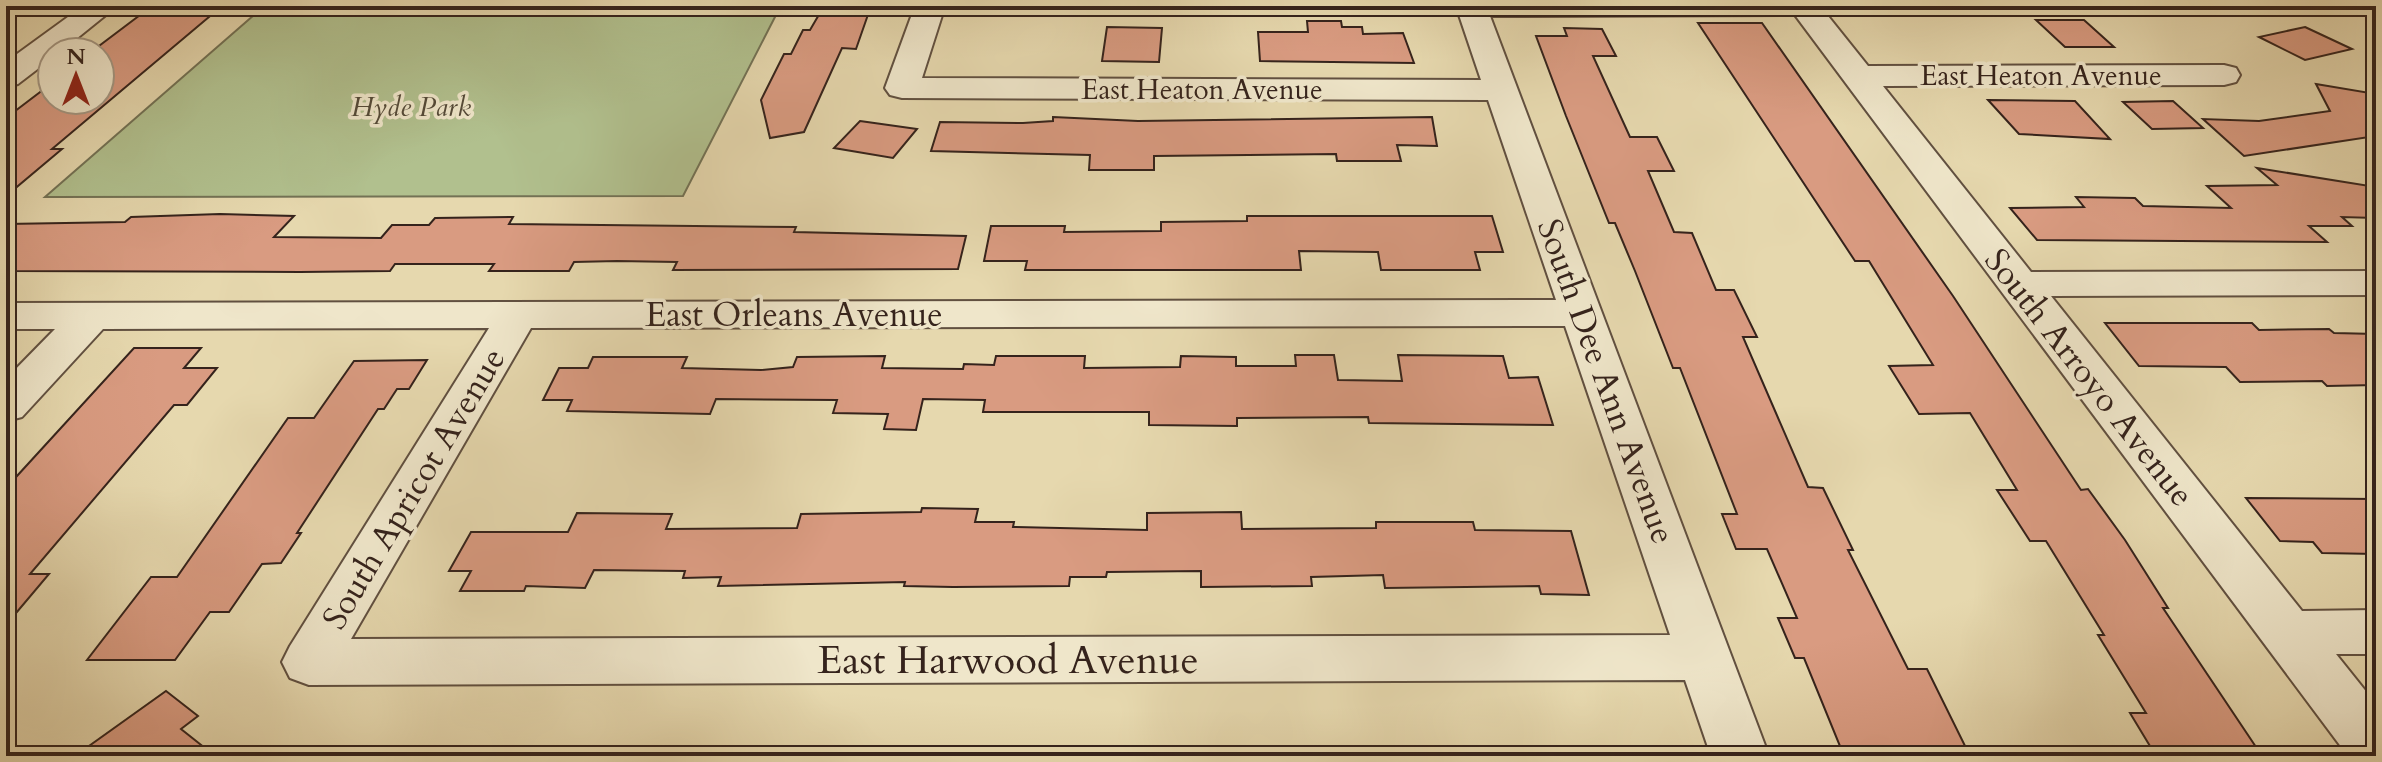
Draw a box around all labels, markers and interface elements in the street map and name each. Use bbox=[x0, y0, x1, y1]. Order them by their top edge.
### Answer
north arrow bbox=[36, 36, 116, 116]
text: N bbox=[66, 42, 86, 72]
street label: East Heaton Avenue bbox=[1920, 57, 2162, 95]
street label: East Heaton Avenue bbox=[1081, 71, 1323, 109]
park label: Hyde Park bbox=[351, 88, 471, 126]
street label: South Dee Ann Avenue bbox=[1526, 213, 1686, 550]
street label: South Arroyo Avenue bbox=[1974, 239, 2205, 516]
street label: East Orleans Avenue bbox=[645, 292, 943, 338]
street label: South Apricot Avenue bbox=[312, 339, 516, 638]
street label: East Harwood Avenue bbox=[817, 633, 1199, 688]

